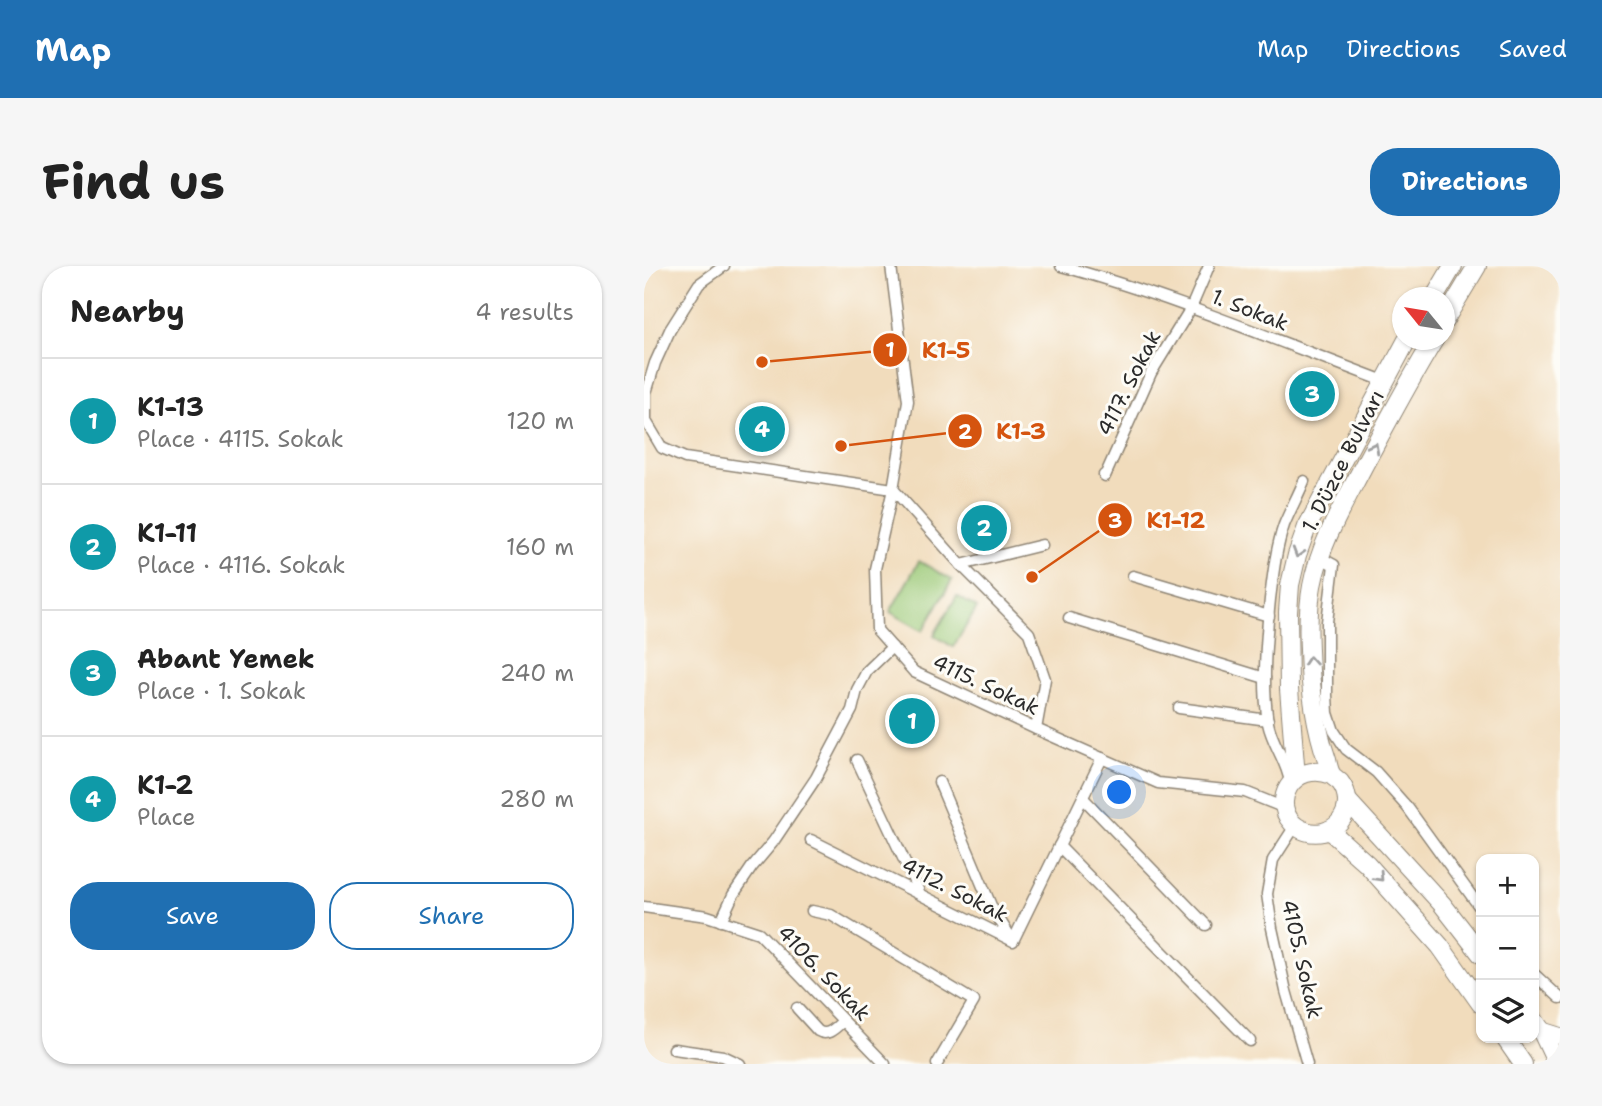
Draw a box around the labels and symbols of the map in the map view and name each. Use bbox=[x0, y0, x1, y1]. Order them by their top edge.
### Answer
street label: 1. Sokak bbox=[1207, 283, 1293, 337]
north arrow bbox=[1392, 287, 1455, 350]
street label: 4117. Sokak bbox=[1090, 325, 1168, 441]
callout: K1-5 bbox=[873, 328, 984, 372]
text: K1-5 bbox=[922, 335, 970, 365]
text: 1 bbox=[885, 336, 895, 364]
pin: 3 bbox=[1289, 368, 1335, 420]
street label: 1. Düzce Bulvarı bbox=[1295, 385, 1391, 537]
pin: 4 bbox=[739, 403, 785, 455]
callout: K1-3 bbox=[947, 409, 1060, 453]
text: K1-3 bbox=[996, 416, 1046, 446]
text: 2 bbox=[958, 418, 973, 446]
one-way arrow bbox=[1366, 442, 1379, 455]
callout: K1-12 bbox=[1097, 498, 1219, 542]
pin: 2 bbox=[961, 502, 1007, 554]
text: K1-12 bbox=[1147, 505, 1205, 535]
text: 3 bbox=[1108, 507, 1122, 535]
one-way arrow bbox=[1292, 547, 1307, 559]
street label: 4115. Sokak bbox=[928, 648, 1044, 722]
one-way arrow bbox=[1302, 655, 1317, 666]
pin: 1 bbox=[889, 695, 935, 747]
your location bbox=[1102, 775, 1136, 809]
street label: 4112. Sokak bbox=[897, 851, 1013, 929]
one-way arrow bbox=[1370, 869, 1383, 882]
street label: 4105. Sokak bbox=[1275, 897, 1329, 1021]
street label: 4106. Sokak bbox=[771, 919, 877, 1027]

